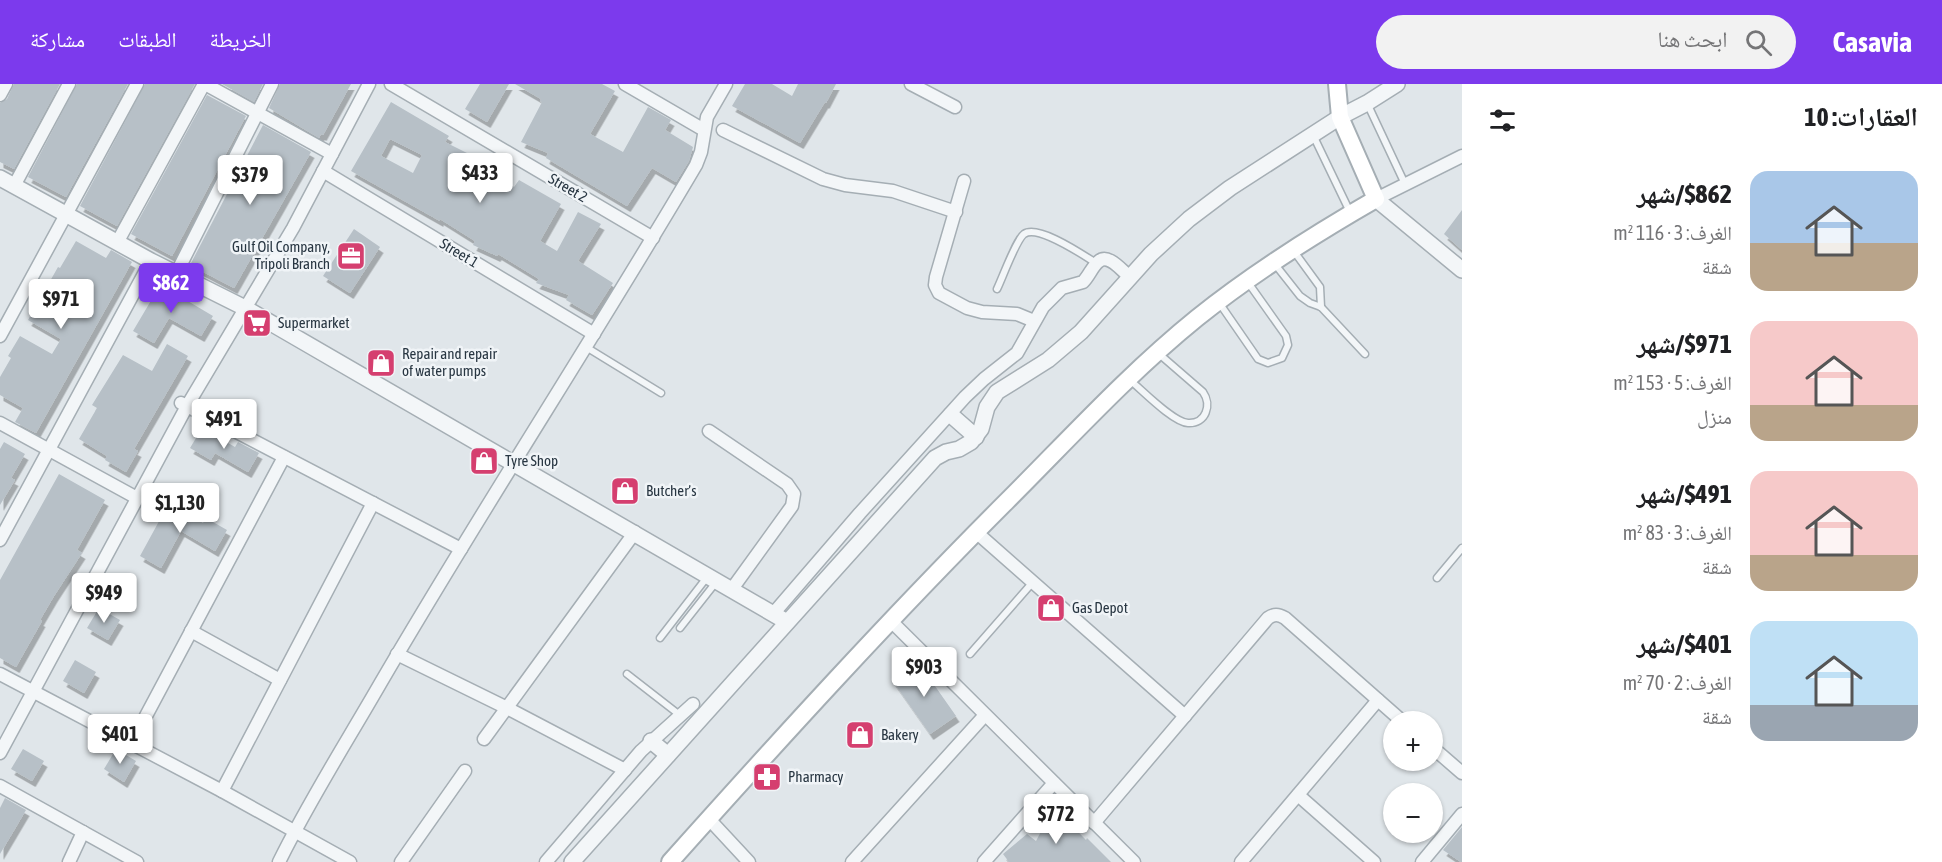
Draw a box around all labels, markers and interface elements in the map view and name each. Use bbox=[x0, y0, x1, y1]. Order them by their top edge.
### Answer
search box bbox=[1376, 15, 1796, 69]
text: ابحث هنا bbox=[1657, 26, 1727, 52]
icon: search bbox=[1742, 26, 1775, 59]
text: Casavia bbox=[1832, 26, 1912, 58]
text: مشاركة bbox=[30, 27, 85, 51]
text: الطبقات bbox=[118, 27, 177, 51]
text: الخريطة bbox=[210, 27, 271, 51]
text: العقارات: 10 bbox=[1804, 102, 1918, 132]
icon: filters bbox=[1486, 104, 1519, 137]
pin: $433 bbox=[444, 153, 516, 204]
pin: $379 bbox=[214, 155, 286, 206]
text: $433 bbox=[462, 161, 498, 184]
text: $379 bbox=[232, 163, 268, 186]
street label: Street 2 bbox=[546, 170, 591, 205]
text: $862/شهر bbox=[1637, 179, 1732, 209]
icon: home bbox=[1798, 195, 1870, 267]
text: الغرف: 3 · 116 m² bbox=[1613, 221, 1732, 244]
street label: Street 1 bbox=[437, 234, 482, 271]
place label: Gulf Oil Company, Tripoli Branch bbox=[232, 238, 330, 272]
office icon: Gulf Oil Company, Tripoli Branch bbox=[335, 240, 367, 272]
text: شقة bbox=[1702, 255, 1732, 278]
pin: $862 bbox=[135, 263, 207, 314]
text: $862 bbox=[153, 271, 189, 294]
pin: $971 bbox=[25, 279, 97, 330]
text: $971 bbox=[43, 287, 79, 310]
supermarket icon: Supermarket bbox=[241, 307, 273, 339]
place label: Supermarket bbox=[278, 314, 350, 331]
text: $971/شهر bbox=[1637, 329, 1732, 359]
place label: Repair and repair of water pumps bbox=[402, 345, 498, 379]
icon: home bbox=[1798, 345, 1870, 417]
shop icon: Repair and repair of water pumps bbox=[365, 347, 397, 379]
text: الغرف: 5 · 153 m² bbox=[1613, 371, 1732, 394]
pin: $491 bbox=[188, 399, 260, 450]
text: منزل bbox=[1697, 405, 1732, 428]
text: $491 bbox=[206, 407, 242, 430]
shop icon: Tyre Shop bbox=[468, 445, 500, 477]
place label: Tyre Shop bbox=[505, 452, 558, 469]
shop icon: Butcher’s bbox=[609, 475, 641, 507]
text: $491/شهر bbox=[1637, 479, 1732, 509]
place label: Butcher’s bbox=[646, 482, 696, 499]
pin: $1,130 bbox=[131, 483, 229, 534]
text: $1,130 bbox=[155, 491, 205, 514]
icon: home bbox=[1798, 495, 1870, 567]
text: الغرف: 3 · 83 m² bbox=[1623, 521, 1732, 544]
text: شقة bbox=[1702, 555, 1732, 578]
pin: $949 bbox=[68, 573, 140, 624]
text: $949 bbox=[86, 581, 122, 604]
shop icon: Gas Depot bbox=[1035, 592, 1067, 624]
place label: Gas Depot bbox=[1072, 599, 1128, 616]
text: $401/شهر bbox=[1637, 629, 1732, 659]
icon: home bbox=[1798, 645, 1870, 717]
pin: $903 bbox=[888, 647, 960, 698]
text: $903 bbox=[906, 655, 942, 678]
text: الغرف: 2 · 70 m² bbox=[1623, 671, 1732, 694]
text: شقة bbox=[1702, 705, 1732, 728]
map controls bbox=[1383, 711, 1443, 843]
button: + bbox=[1383, 711, 1443, 771]
pin: $401 bbox=[84, 714, 156, 765]
shop icon: Bakery bbox=[844, 719, 876, 751]
text: $401 bbox=[102, 722, 138, 745]
place label: Bakery bbox=[881, 726, 919, 743]
pharmacy icon: Pharmacy bbox=[751, 761, 783, 793]
place label: Pharmacy bbox=[788, 768, 844, 785]
button: − bbox=[1383, 783, 1443, 843]
pin: $772 bbox=[1020, 794, 1092, 845]
text: $772 bbox=[1038, 802, 1074, 825]

